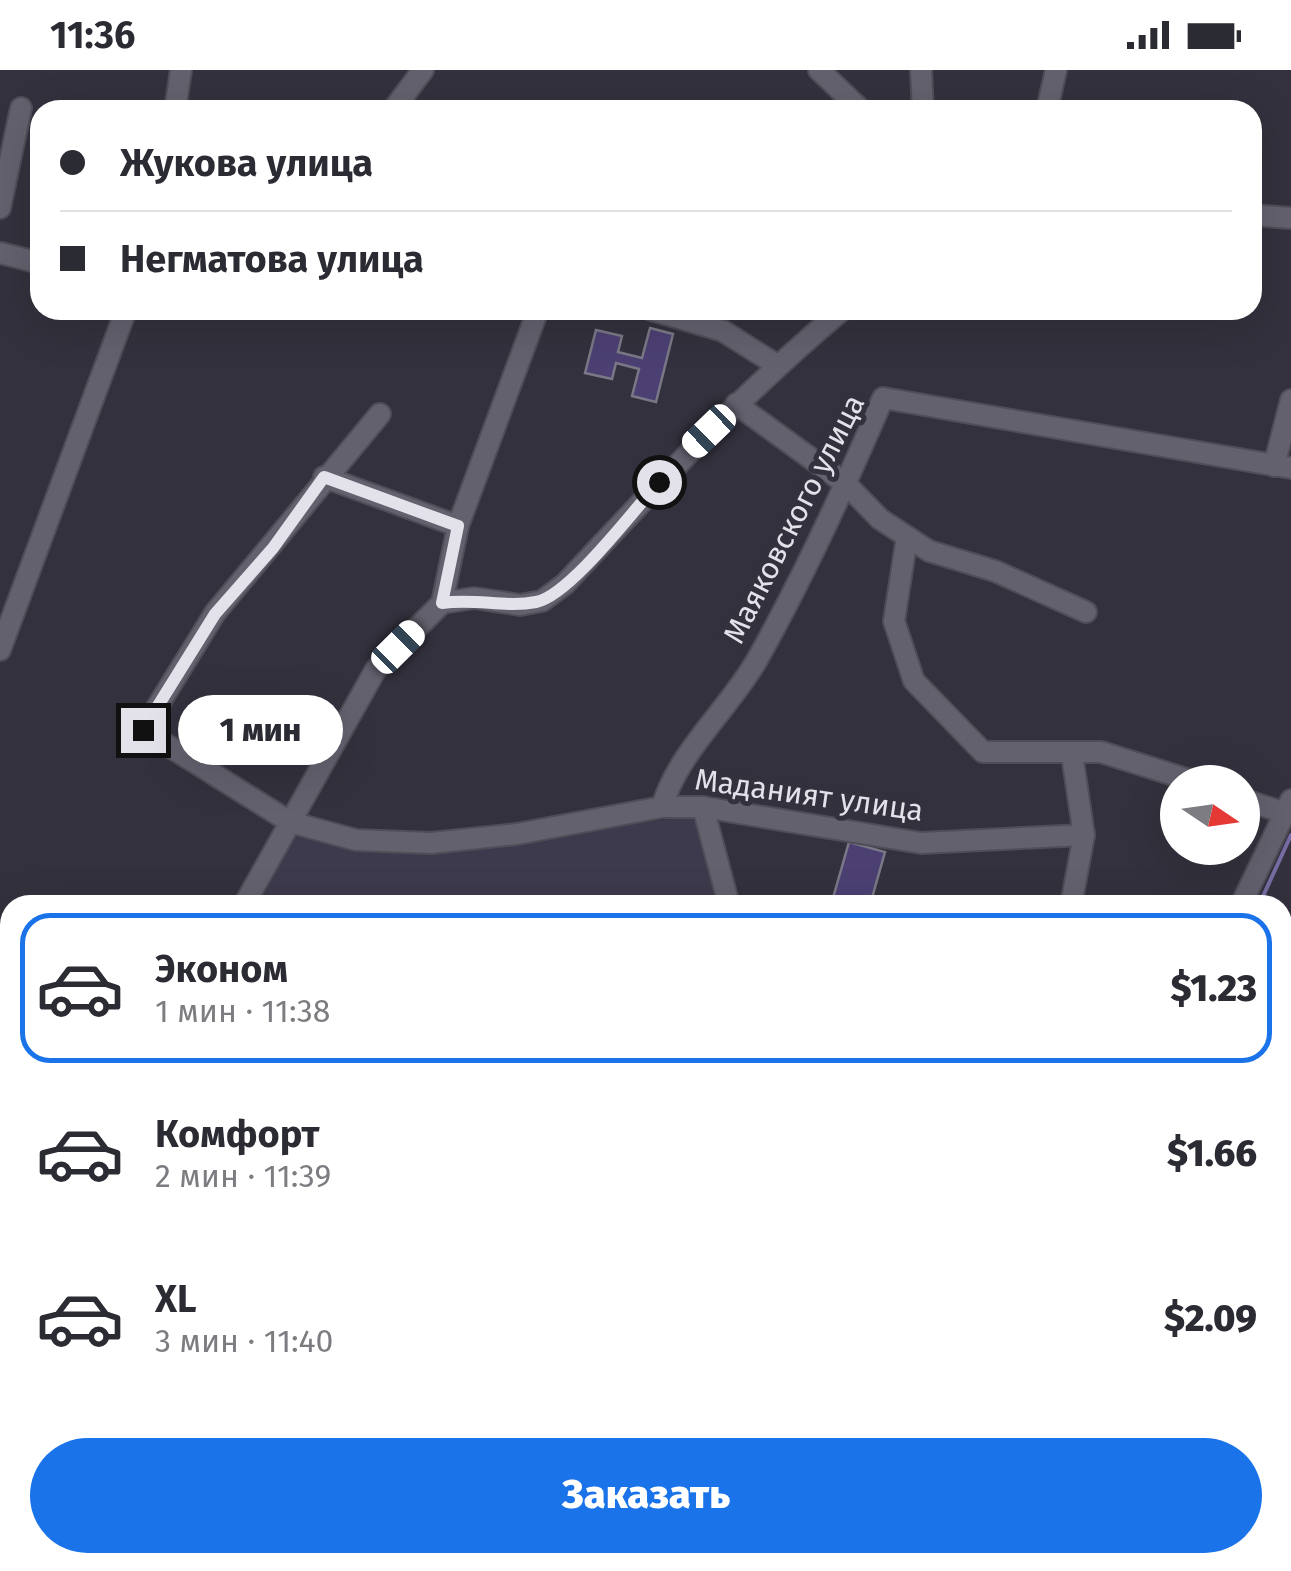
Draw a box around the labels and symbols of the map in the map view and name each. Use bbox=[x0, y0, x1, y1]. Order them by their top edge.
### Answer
street label: Маяковского улица bbox=[716, 389, 872, 649]
car bbox=[677, 399, 741, 463]
route start bbox=[637, 460, 682, 505]
car bbox=[366, 615, 430, 679]
callout: 1 мин bbox=[178, 695, 343, 765]
route end bbox=[121, 708, 166, 753]
street label: Маданият улица bbox=[693, 761, 925, 829]
north arrow bbox=[1160, 765, 1260, 865]

